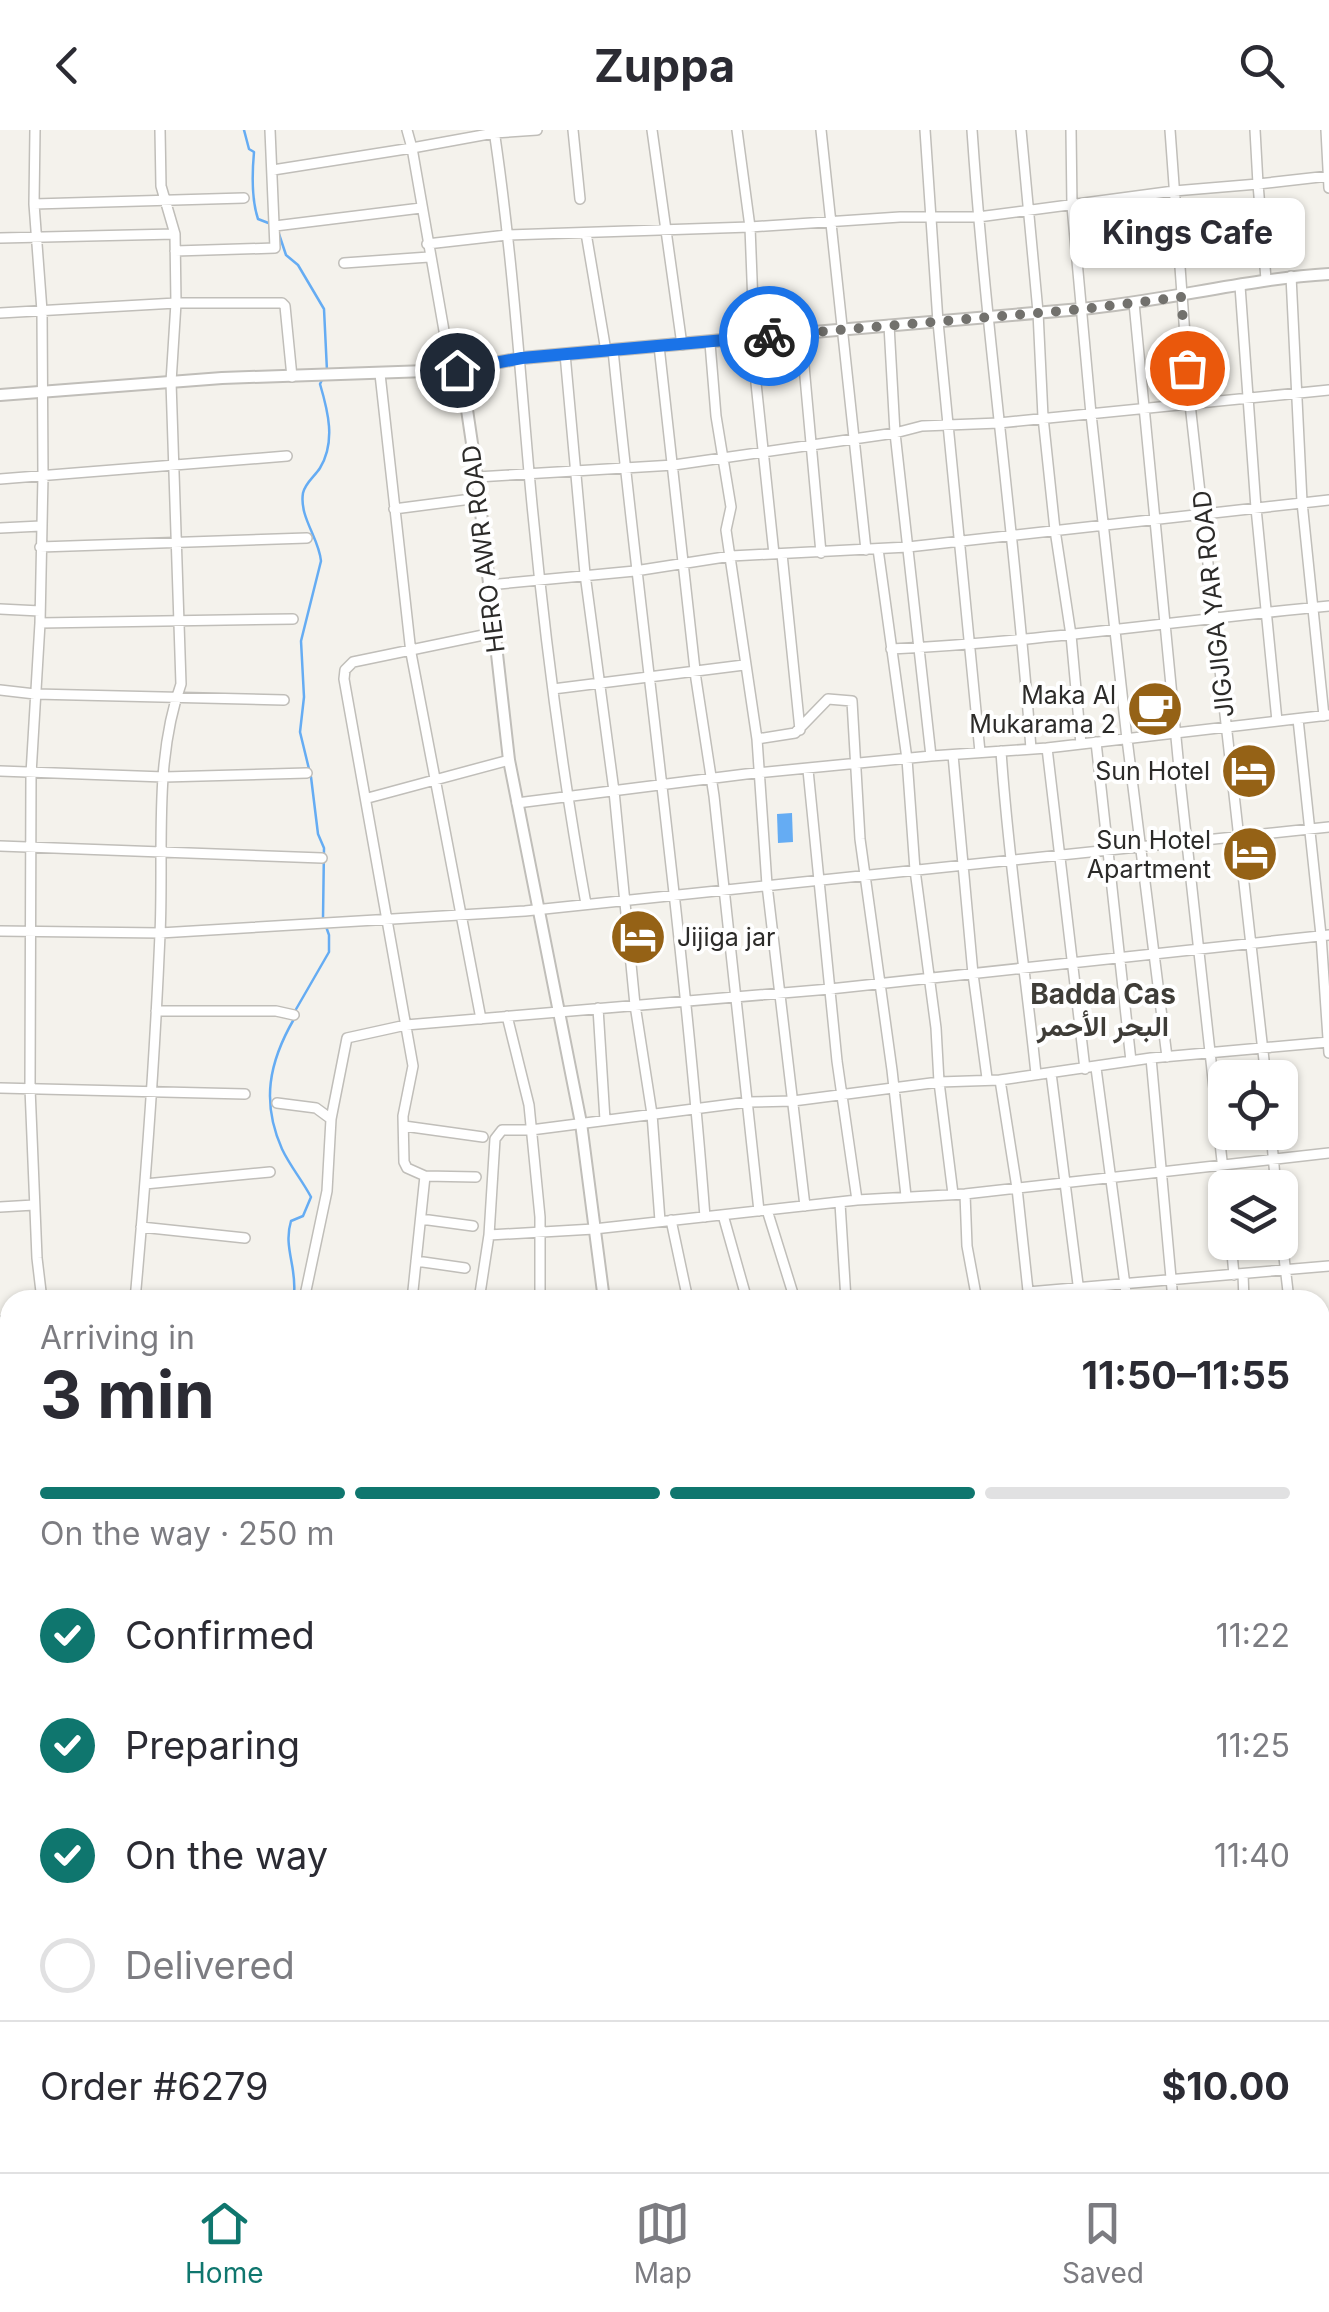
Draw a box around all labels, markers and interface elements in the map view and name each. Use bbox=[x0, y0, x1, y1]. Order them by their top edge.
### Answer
icon: back bbox=[40, 38, 95, 93]
text: Zuppa bbox=[594, 38, 735, 93]
icon: search bbox=[1234, 38, 1289, 93]
callout: Kings Cafe bbox=[1070, 198, 1304, 268]
text: Kings Cafe bbox=[1102, 213, 1273, 252]
courier bbox=[719, 286, 819, 386]
icon: bike bbox=[742, 309, 797, 364]
pin bbox=[1145, 326, 1230, 411]
pin bbox=[415, 328, 500, 413]
icon: bag bbox=[1160, 341, 1215, 396]
icon: home bbox=[430, 343, 485, 398]
street label: HERO AWR ROAD bbox=[455, 443, 511, 655]
street label: JIGJIGA YAR ROAD bbox=[1186, 489, 1240, 719]
cafe icon: Maka Al Mukarama 2 bbox=[1125, 679, 1185, 739]
place label: Maka Al Mukarama 2 bbox=[969, 680, 1116, 739]
hotel icon: Sun Hotel bbox=[1219, 741, 1279, 801]
place label: Sun Hotel bbox=[1095, 756, 1210, 786]
hotel icon: Sun Hotel Apartment bbox=[1220, 824, 1280, 884]
place label: Sun Hotel Apartment bbox=[1087, 825, 1211, 884]
hotel icon: Jijiga jar bbox=[608, 907, 668, 967]
place label: Jijiga jar bbox=[677, 922, 775, 952]
district label: Badda Cas البحر الأحمر bbox=[1030, 977, 1176, 1044]
map controls bbox=[1208, 1060, 1298, 1260]
button: locate bbox=[1208, 1060, 1298, 1150]
button: layers bbox=[1208, 1170, 1298, 1260]
text: Arriving in bbox=[40, 1318, 195, 1357]
text: 11:50–11:55 bbox=[1082, 1352, 1290, 1398]
text: 3 min bbox=[40, 1355, 215, 1434]
text: On the way · 250 m bbox=[40, 1514, 335, 1553]
icon: check bbox=[40, 1608, 95, 1663]
text: Confirmed bbox=[125, 1612, 315, 1658]
text: 11:22 bbox=[1216, 1616, 1290, 1655]
icon: check bbox=[40, 1718, 95, 1773]
text: Preparing bbox=[125, 1722, 300, 1768]
text: 11:25 bbox=[1216, 1726, 1290, 1765]
icon: check bbox=[40, 1828, 95, 1883]
text: On the way bbox=[125, 1832, 328, 1878]
text: 11:40 bbox=[1214, 1836, 1290, 1875]
text: Delivered bbox=[125, 1942, 295, 1988]
text: Order #6279 bbox=[40, 2063, 269, 2109]
text: $10.00 bbox=[1161, 2063, 1290, 2109]
tab: Home bbox=[185, 2196, 264, 2290]
tab: Map bbox=[634, 2196, 692, 2290]
tab: Saved bbox=[1062, 2196, 1144, 2290]

